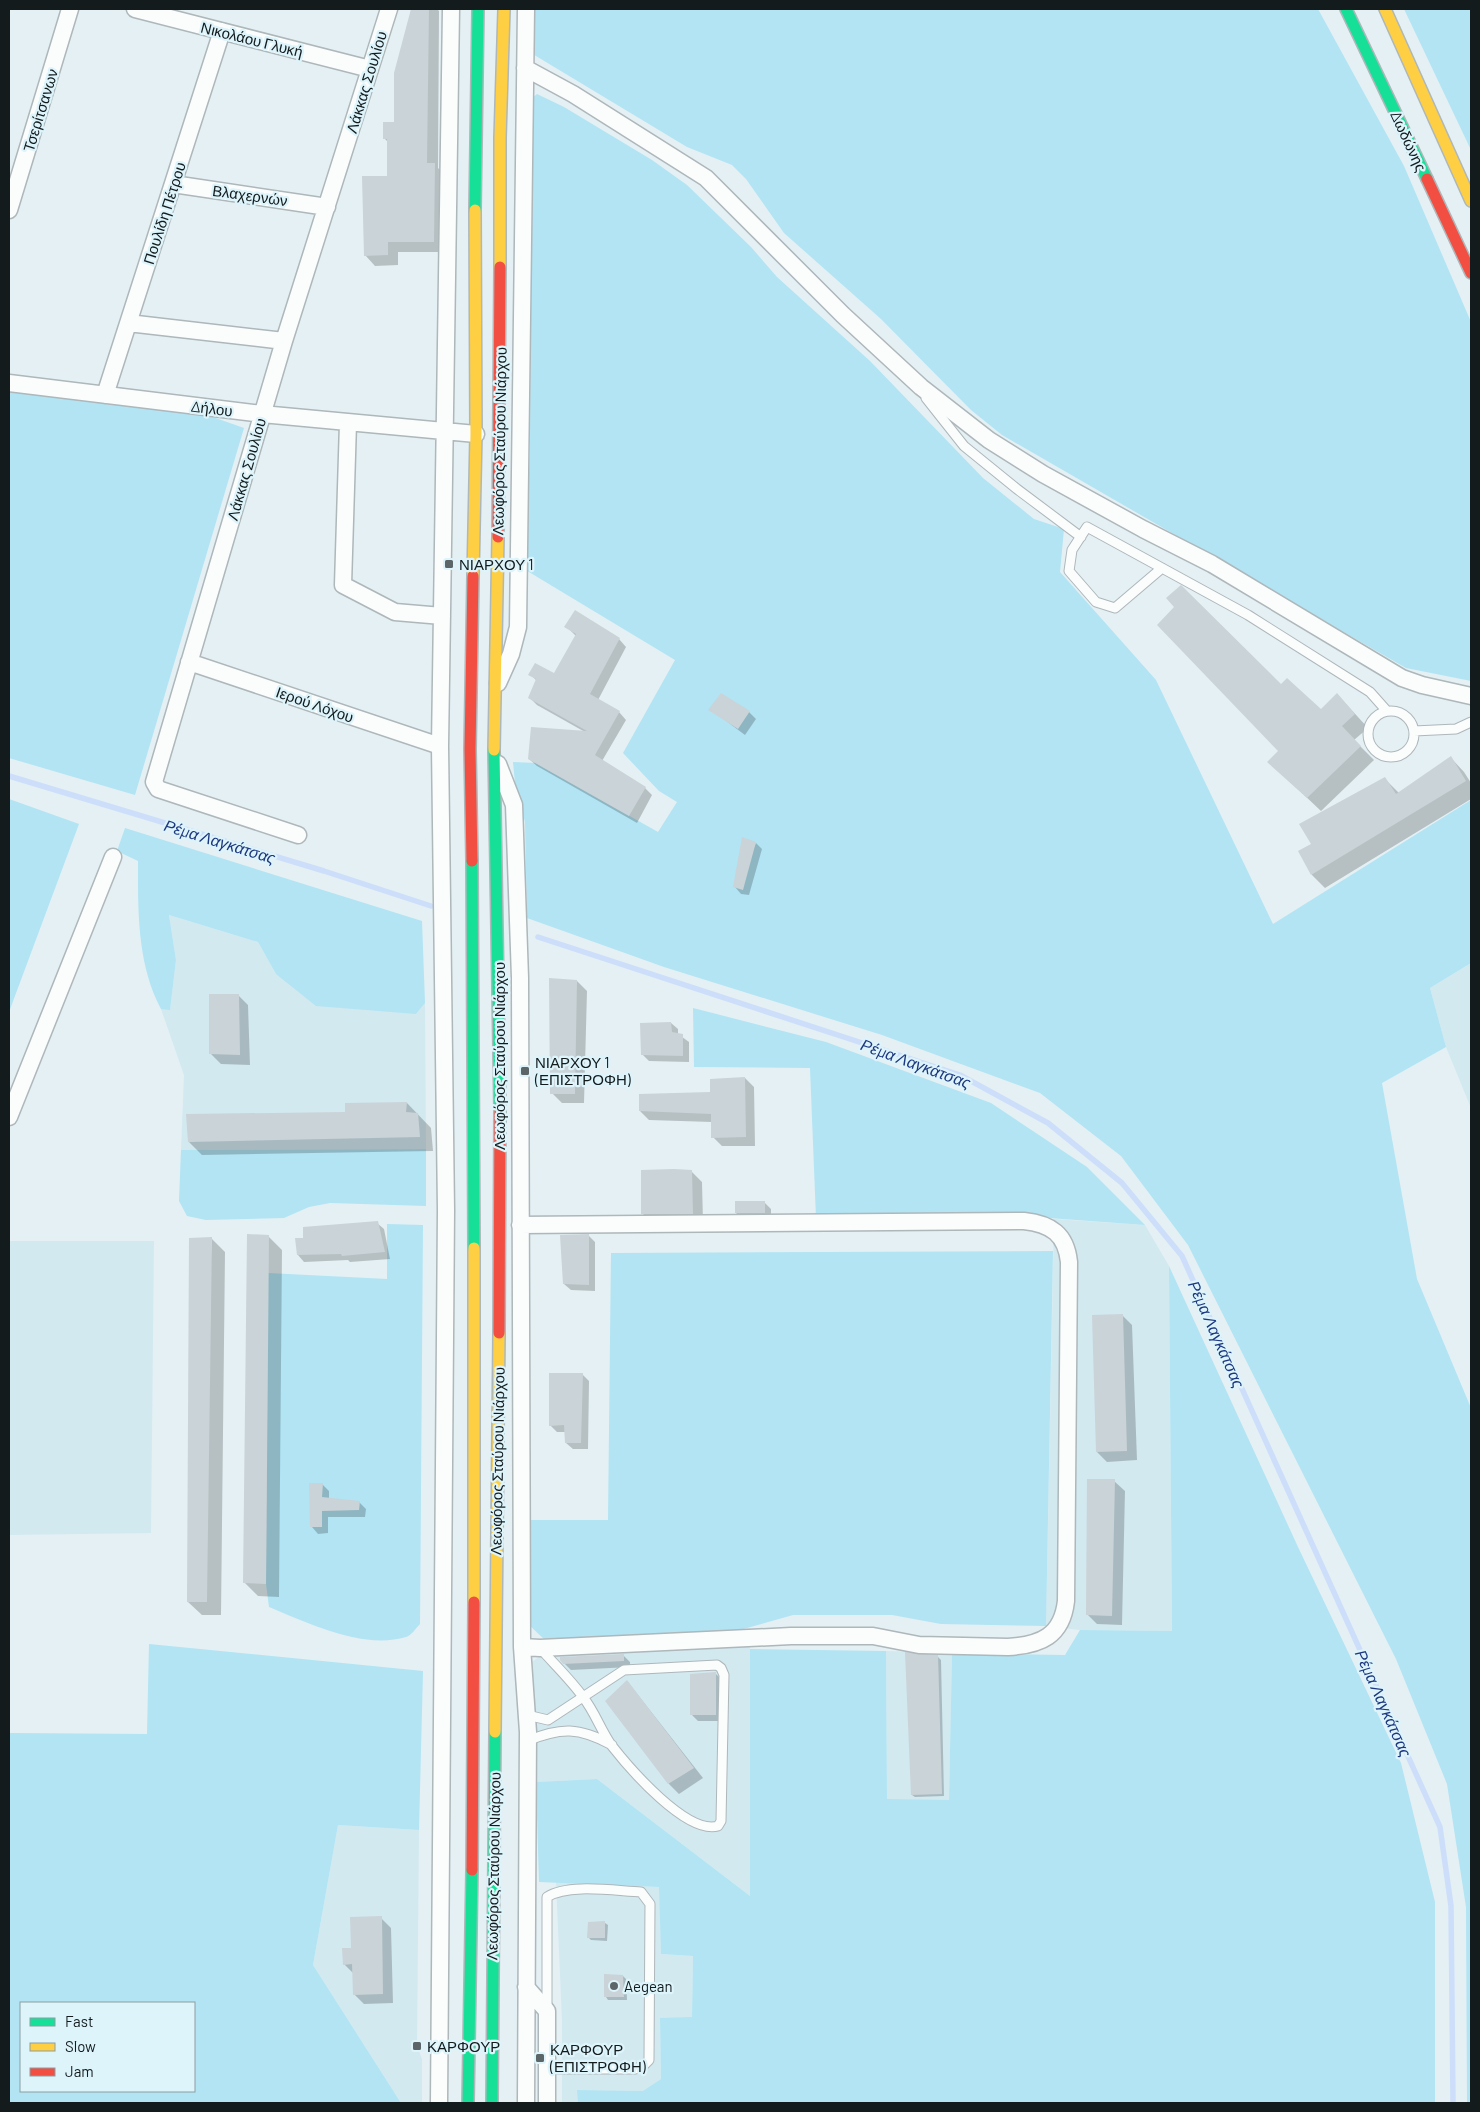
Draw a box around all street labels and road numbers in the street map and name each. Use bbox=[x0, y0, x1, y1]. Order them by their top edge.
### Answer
street label: Νικολάου Γλυκή bbox=[199, 18, 305, 60]
street label: Λάκκας Σουλίου bbox=[342, 29, 390, 135]
street label: Τσερίτσανων bbox=[19, 66, 61, 154]
street label: Δωδώνης bbox=[1387, 108, 1431, 174]
street label: Πουλίδη Πέτρου bbox=[139, 160, 189, 266]
street label: Βλαχερνών bbox=[211, 181, 289, 209]
street label: Λεωφόρος Σταύρου Νιάρχου bbox=[488, 347, 510, 535]
street label: Δήλου bbox=[190, 397, 234, 419]
street label: Λάκκας Σουλίου bbox=[223, 416, 269, 522]
street label: Ιερού Λόχου bbox=[274, 682, 356, 726]
street label: Λεωφόρος Σταύρου Νιάρχου bbox=[490, 962, 508, 1150]
street label: Λεωφόρος Σταύρου Νιάρχου bbox=[486, 1367, 508, 1555]
street label: Λεωφόρος Σταύρου Νιάρχου bbox=[482, 1772, 504, 1960]

